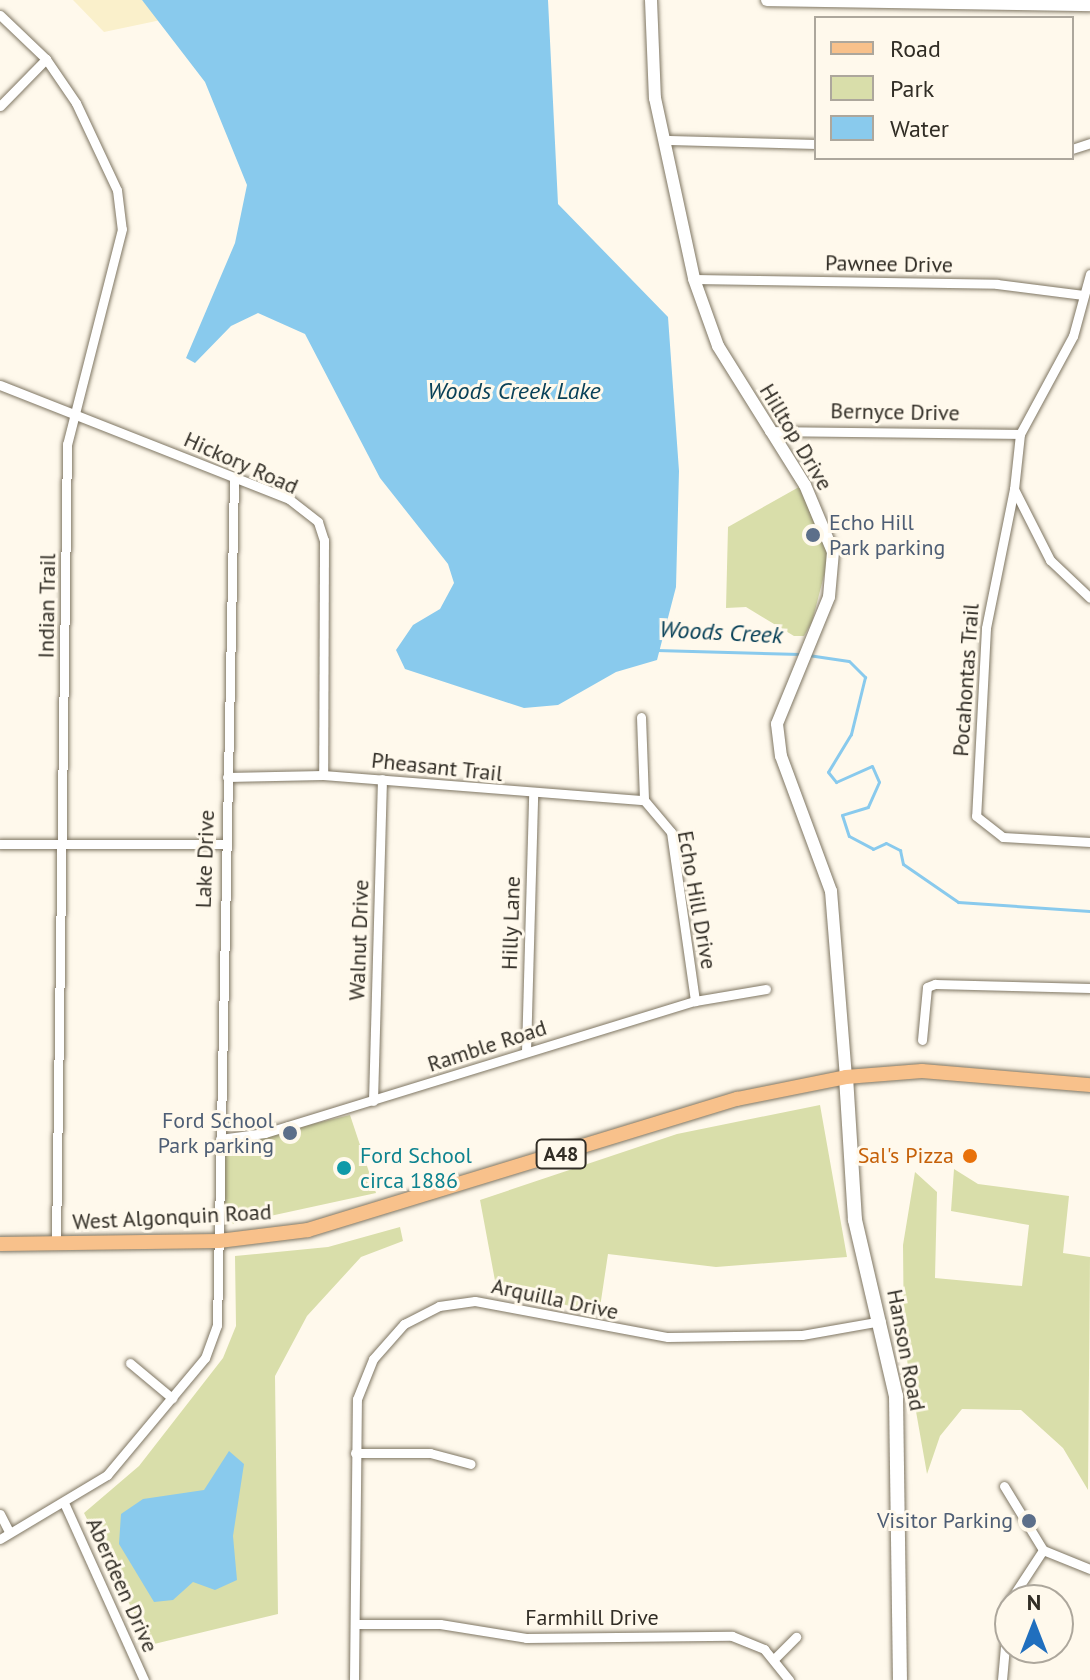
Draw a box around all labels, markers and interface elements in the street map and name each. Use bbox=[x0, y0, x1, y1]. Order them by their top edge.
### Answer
legend bbox=[814, 16, 1074, 160]
text: Road bbox=[890, 33, 941, 64]
text: Park bbox=[890, 73, 934, 104]
text: Water bbox=[890, 113, 949, 144]
street label: Pawnee Drive bbox=[825, 250, 953, 278]
water label: Woods Creek Lake bbox=[427, 377, 601, 405]
street label: Hilltop Drive bbox=[754, 379, 838, 495]
street label: Bernyce Drive bbox=[830, 398, 960, 426]
street label: Hickory Road bbox=[180, 426, 302, 500]
place label: Echo Hill Park parking bbox=[829, 509, 946, 560]
marker: Echo Hill Park parking bbox=[804, 526, 822, 544]
street label: Indian Trail bbox=[33, 553, 61, 659]
street label: Pocahontas Trail bbox=[947, 602, 985, 758]
water label: Woods Creek bbox=[659, 614, 783, 650]
street label: Pheasant Trail bbox=[370, 747, 504, 787]
street label: Lake Drive bbox=[190, 809, 220, 909]
street label: Echo Hill Drive bbox=[672, 829, 722, 971]
street label: Hilly Lane bbox=[496, 875, 526, 971]
street label: Walnut Drive bbox=[344, 879, 374, 1001]
street label: Ramble Road bbox=[424, 1014, 550, 1078]
place label: Ford School Park parking bbox=[157, 1107, 274, 1158]
marker: Ford School Park parking bbox=[281, 1124, 299, 1142]
road number: A48 bbox=[535, 1138, 587, 1170]
place label: Ford School circa 1886 bbox=[360, 1142, 472, 1194]
place label: Sal's Pizza bbox=[858, 1143, 954, 1169]
marker: Sal's Pizza bbox=[961, 1147, 979, 1165]
marker: Ford School circa 1886 bbox=[335, 1159, 353, 1177]
street label: West Algonquin Road bbox=[71, 1199, 273, 1235]
street label: Arquilla Drive bbox=[489, 1273, 621, 1325]
street label: Hanson Road bbox=[881, 1287, 931, 1413]
place label: Visitor Parking bbox=[877, 1508, 1013, 1534]
marker: Visitor Parking bbox=[1020, 1512, 1038, 1530]
street label: Aberdeen Drive bbox=[81, 1514, 163, 1656]
north arrow bbox=[994, 1584, 1074, 1664]
text: N bbox=[1027, 1588, 1041, 1616]
street label: Farmhill Drive bbox=[525, 1605, 659, 1631]

